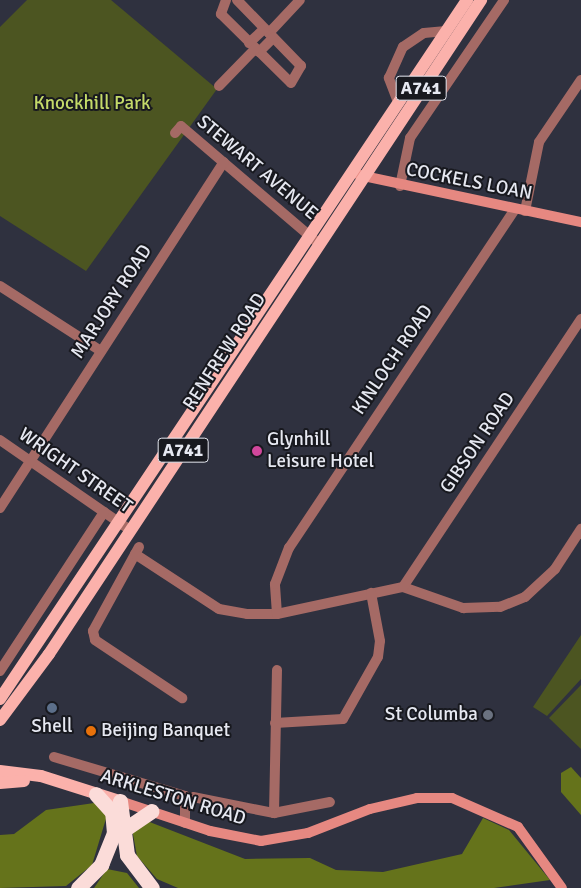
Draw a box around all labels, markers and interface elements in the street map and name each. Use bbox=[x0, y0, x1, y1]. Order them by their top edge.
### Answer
road number: A741 bbox=[395, 73, 447, 104]
park label: Knockhill Park bbox=[33, 93, 151, 115]
street label: STEWART AVENUE bbox=[192, 111, 322, 225]
street label: COCKELS LOAN bbox=[404, 159, 534, 205]
street label: MARJORY ROAD bbox=[67, 241, 157, 363]
street label: RENFREW ROAD bbox=[179, 289, 271, 415]
street label: KINLOCH ROAD bbox=[348, 301, 438, 419]
street label: GIBSON ROAD bbox=[436, 388, 520, 498]
street label: WRIGHT STREET bbox=[14, 423, 136, 519]
place label: Glynhill Leisure Hotel bbox=[267, 429, 374, 473]
road number: A741 bbox=[157, 434, 209, 466]
marker: Glynhill Leisure Hotel bbox=[251, 445, 263, 457]
marker: Shell bbox=[46, 702, 58, 714]
place label: St Columba bbox=[385, 704, 478, 726]
marker: St Columba bbox=[482, 709, 494, 721]
place label: Shell bbox=[31, 716, 73, 738]
place label: Beijing Banquet bbox=[101, 720, 230, 742]
marker: Beijing Banquet bbox=[85, 725, 97, 737]
street label: ARKLESTON ROAD bbox=[98, 765, 248, 831]

